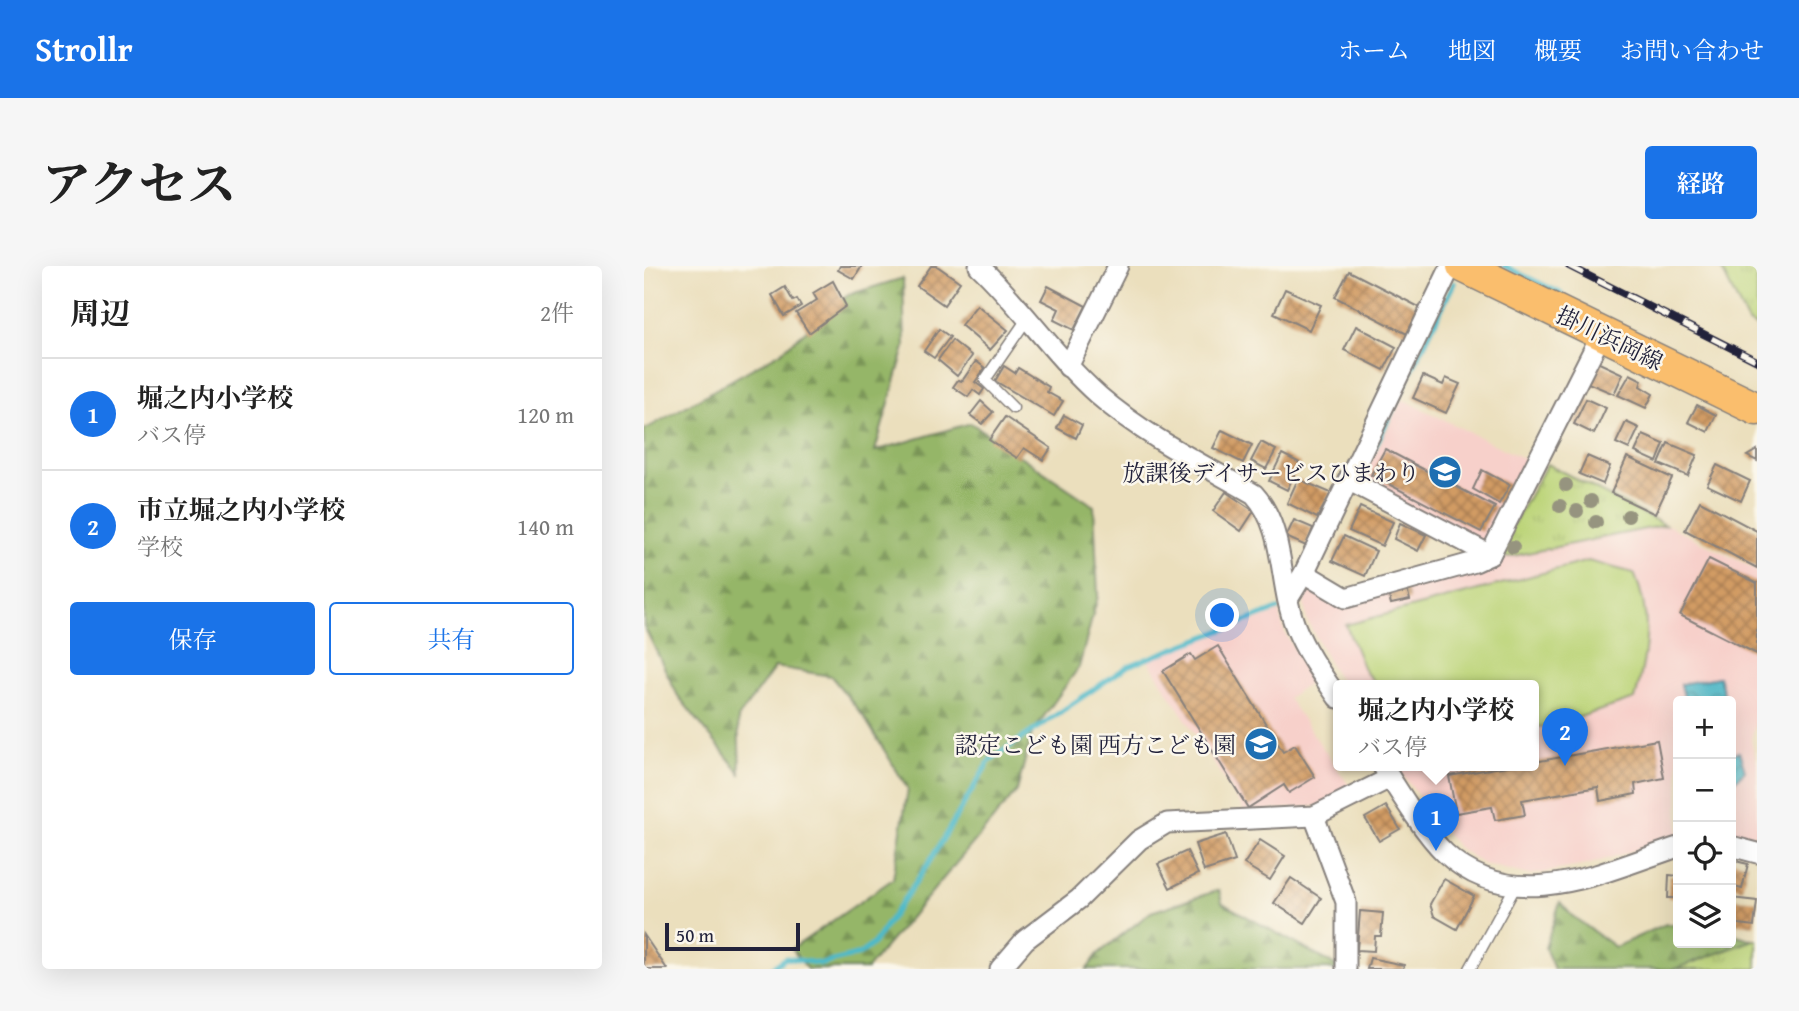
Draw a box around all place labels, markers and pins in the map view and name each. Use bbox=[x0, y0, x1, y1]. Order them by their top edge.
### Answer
school or university icon: 放課後デイサービスひまわり bbox=[1426, 453, 1464, 491]
place label: 放課後デイサービスひまわり bbox=[1123, 456, 1420, 489]
pin: 2 bbox=[1542, 708, 1588, 766]
school or university icon: 認定こども園 西方こども園 bbox=[1242, 725, 1280, 763]
place label: 認定こども園 西方こども園 bbox=[955, 728, 1236, 761]
pin: 1 bbox=[1413, 793, 1459, 851]

